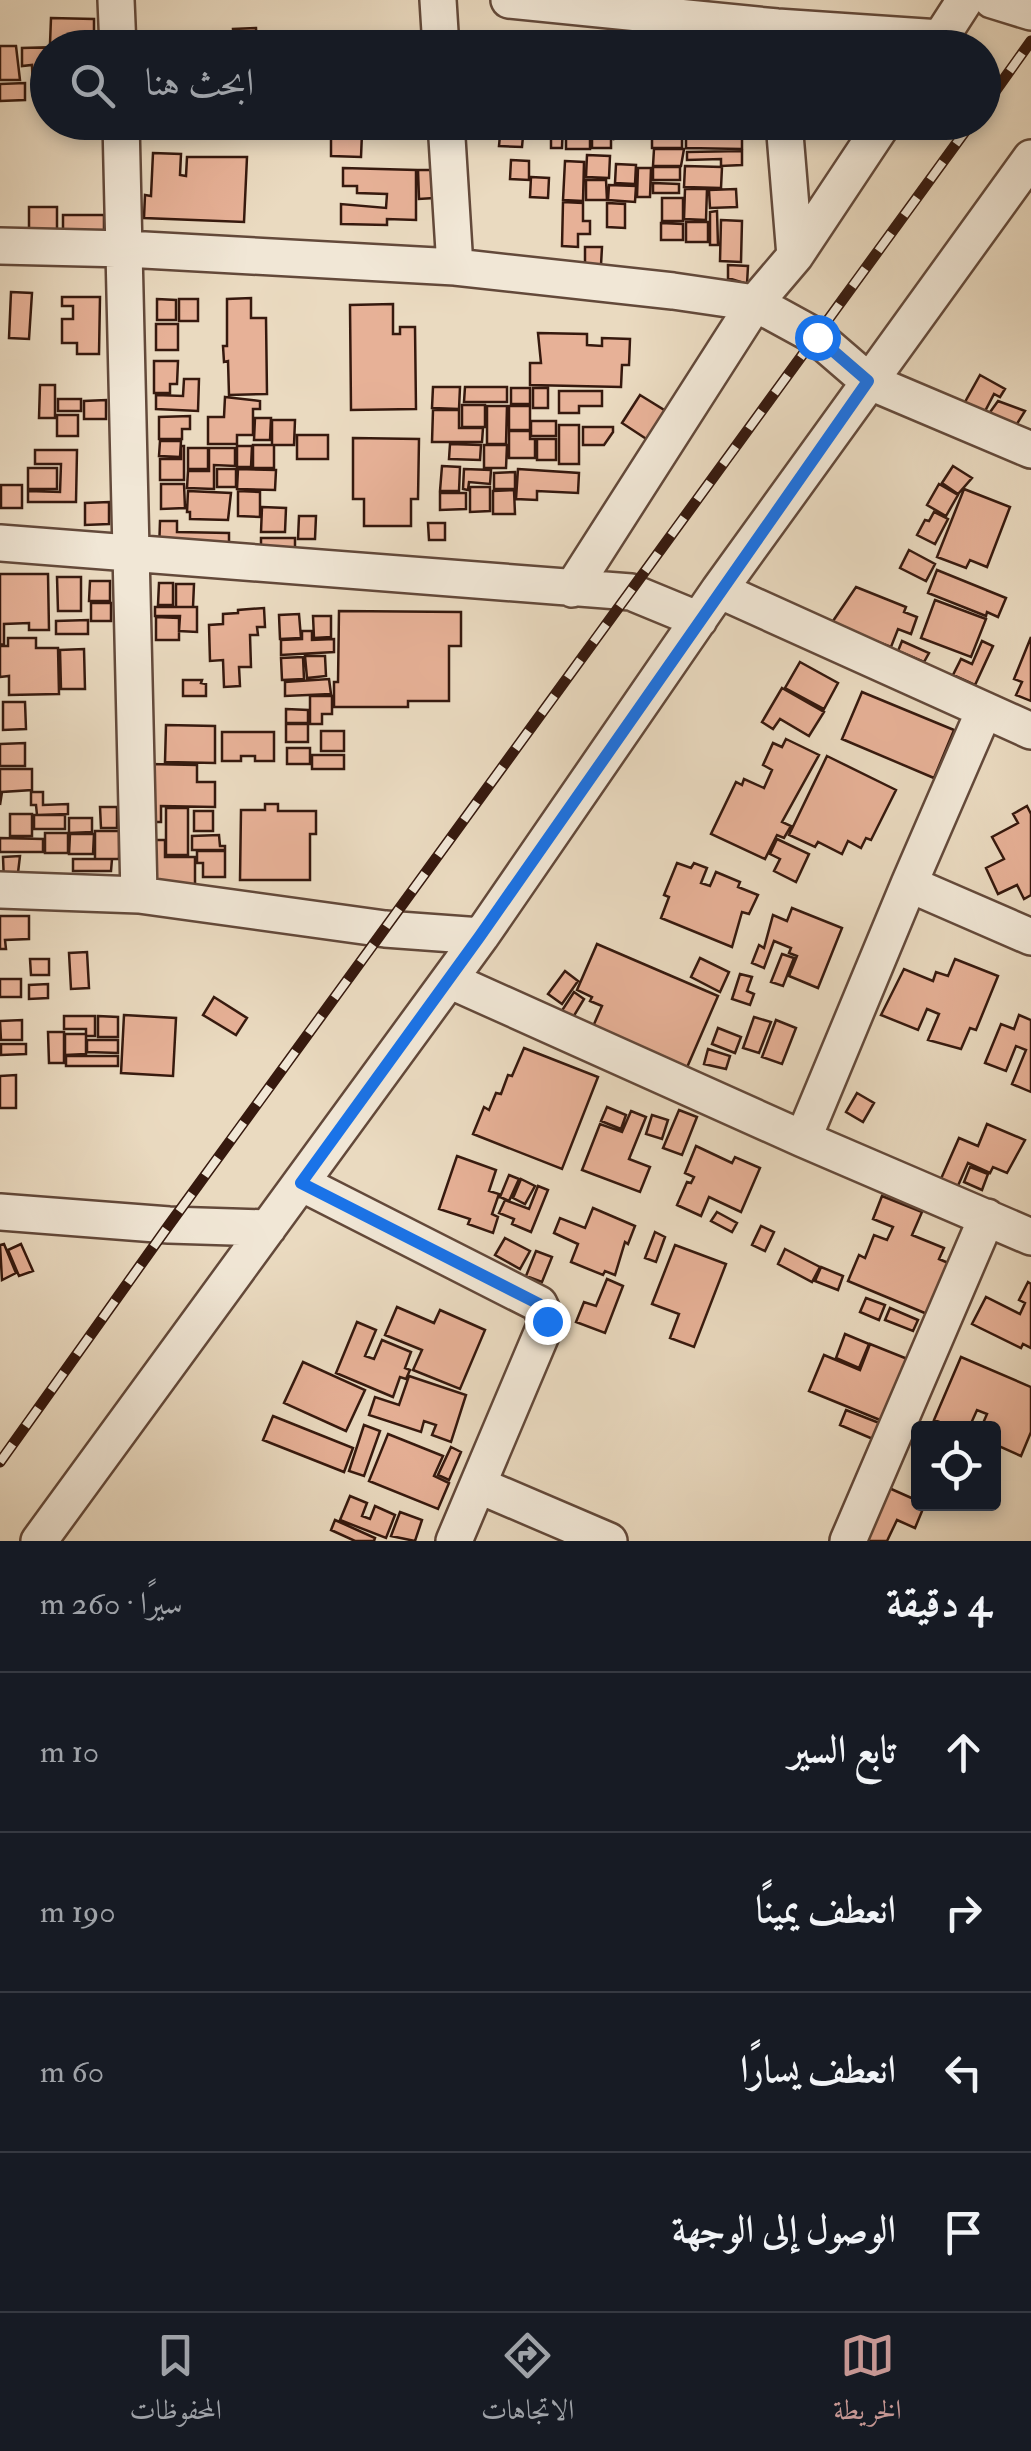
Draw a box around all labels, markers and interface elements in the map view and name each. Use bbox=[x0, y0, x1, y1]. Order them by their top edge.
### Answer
search box bbox=[30, 30, 1001, 140]
icon: search bbox=[65, 58, 120, 113]
text: ابحث هنا bbox=[145, 59, 254, 107]
route start bbox=[795, 315, 841, 361]
route end bbox=[525, 1299, 571, 1345]
map controls bbox=[911, 1421, 1001, 1511]
button: locate bbox=[911, 1421, 1001, 1511]
text: 4 دقيقة bbox=[886, 1577, 991, 1629]
text: سيرًا · 260 m bbox=[40, 1584, 183, 1624]
icon: ahead bbox=[936, 1725, 991, 1780]
text: تابع السير bbox=[789, 1726, 896, 1774]
text: 10 m bbox=[40, 1732, 99, 1772]
icon: right bbox=[936, 1885, 991, 1940]
text: انعطف يمينًا bbox=[756, 1886, 896, 1934]
text: 190 m bbox=[40, 1892, 116, 1932]
icon: left bbox=[936, 2045, 991, 2100]
text: انعطف يسارًا bbox=[740, 2046, 896, 2094]
text: 60 m bbox=[40, 2052, 104, 2092]
icon: arrive bbox=[936, 2205, 991, 2260]
text: الوصول إلى الوجهة bbox=[672, 2206, 896, 2254]
tab: المحفوظات bbox=[130, 2328, 222, 2437]
tab: الاتجاهات bbox=[481, 2328, 574, 2437]
tab: الخريطة bbox=[833, 2328, 901, 2437]

